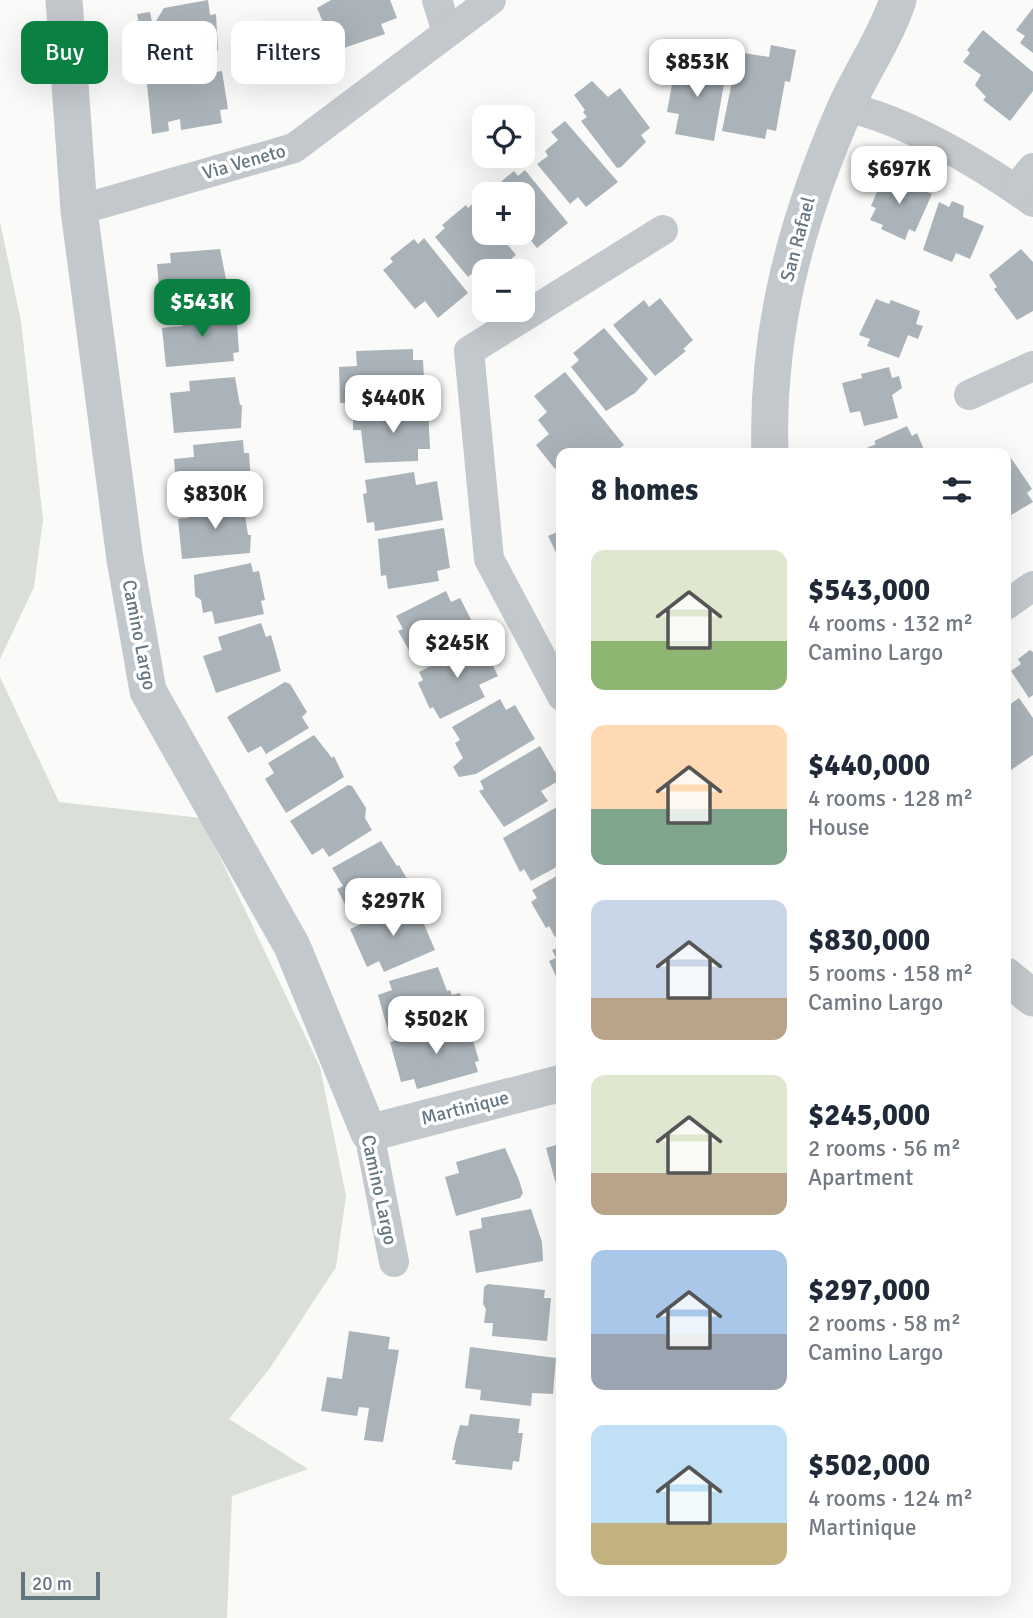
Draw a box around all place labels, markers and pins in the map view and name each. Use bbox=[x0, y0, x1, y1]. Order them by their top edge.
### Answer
pin: $853K bbox=[648, 40, 746, 99]
pin: $697K bbox=[850, 146, 948, 206]
pin: $543K bbox=[153, 280, 251, 339]
pin: $440K bbox=[344, 376, 442, 435]
pin: $830K bbox=[166, 472, 264, 531]
pin: $245K bbox=[408, 620, 506, 680]
pin: $297K bbox=[344, 878, 442, 938]
pin: $502K bbox=[387, 996, 485, 1056]

